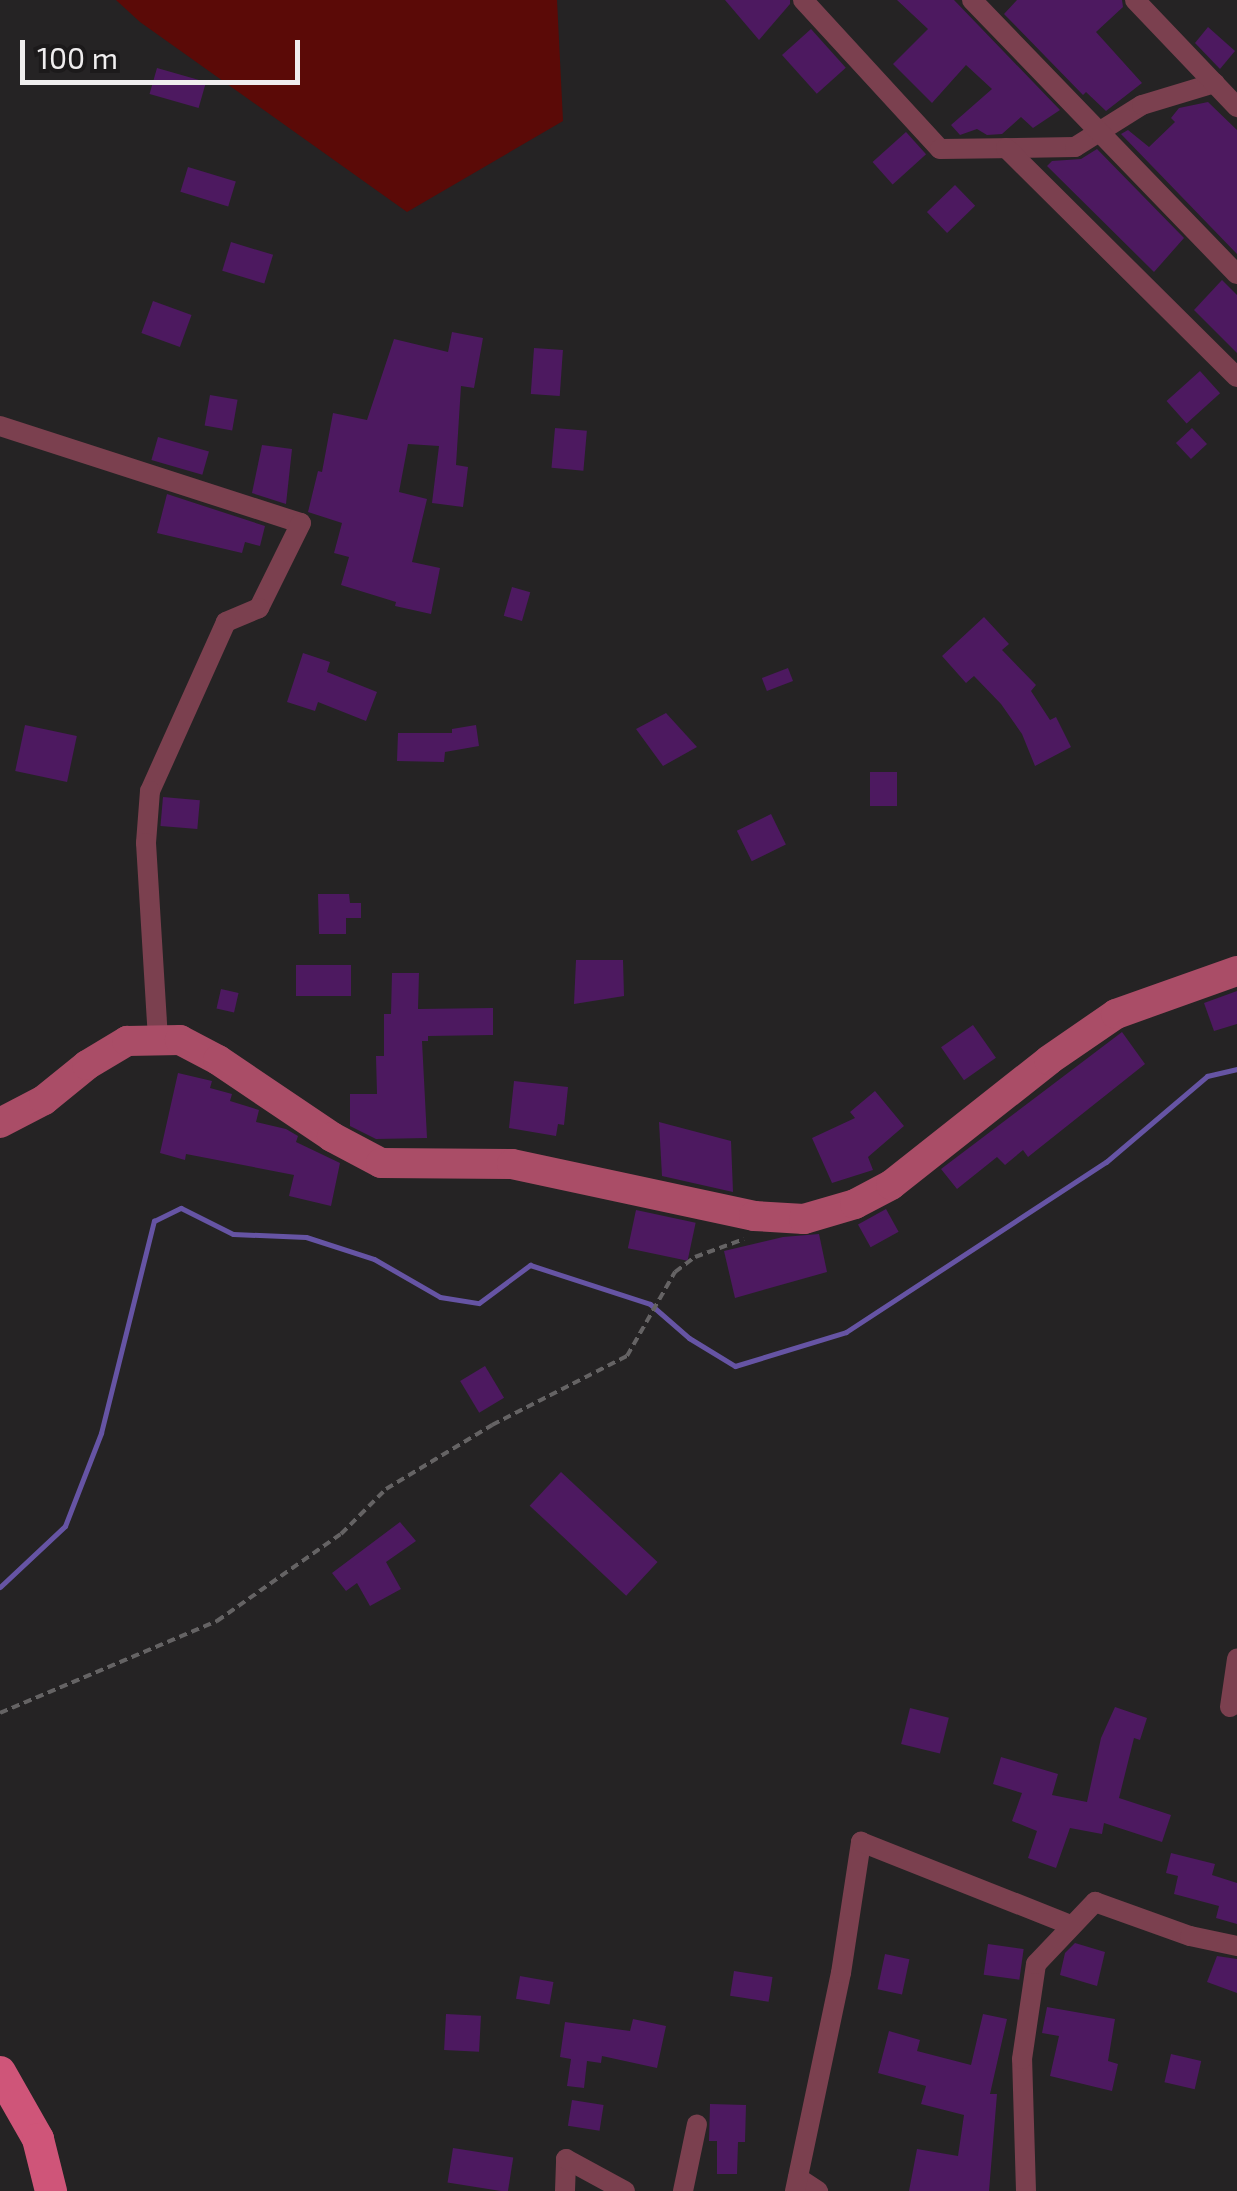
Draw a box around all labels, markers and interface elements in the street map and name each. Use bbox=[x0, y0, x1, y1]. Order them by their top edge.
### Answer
scale bar bbox=[25, 20, 305, 82]
text: 100 m bbox=[37, 39, 118, 75]

